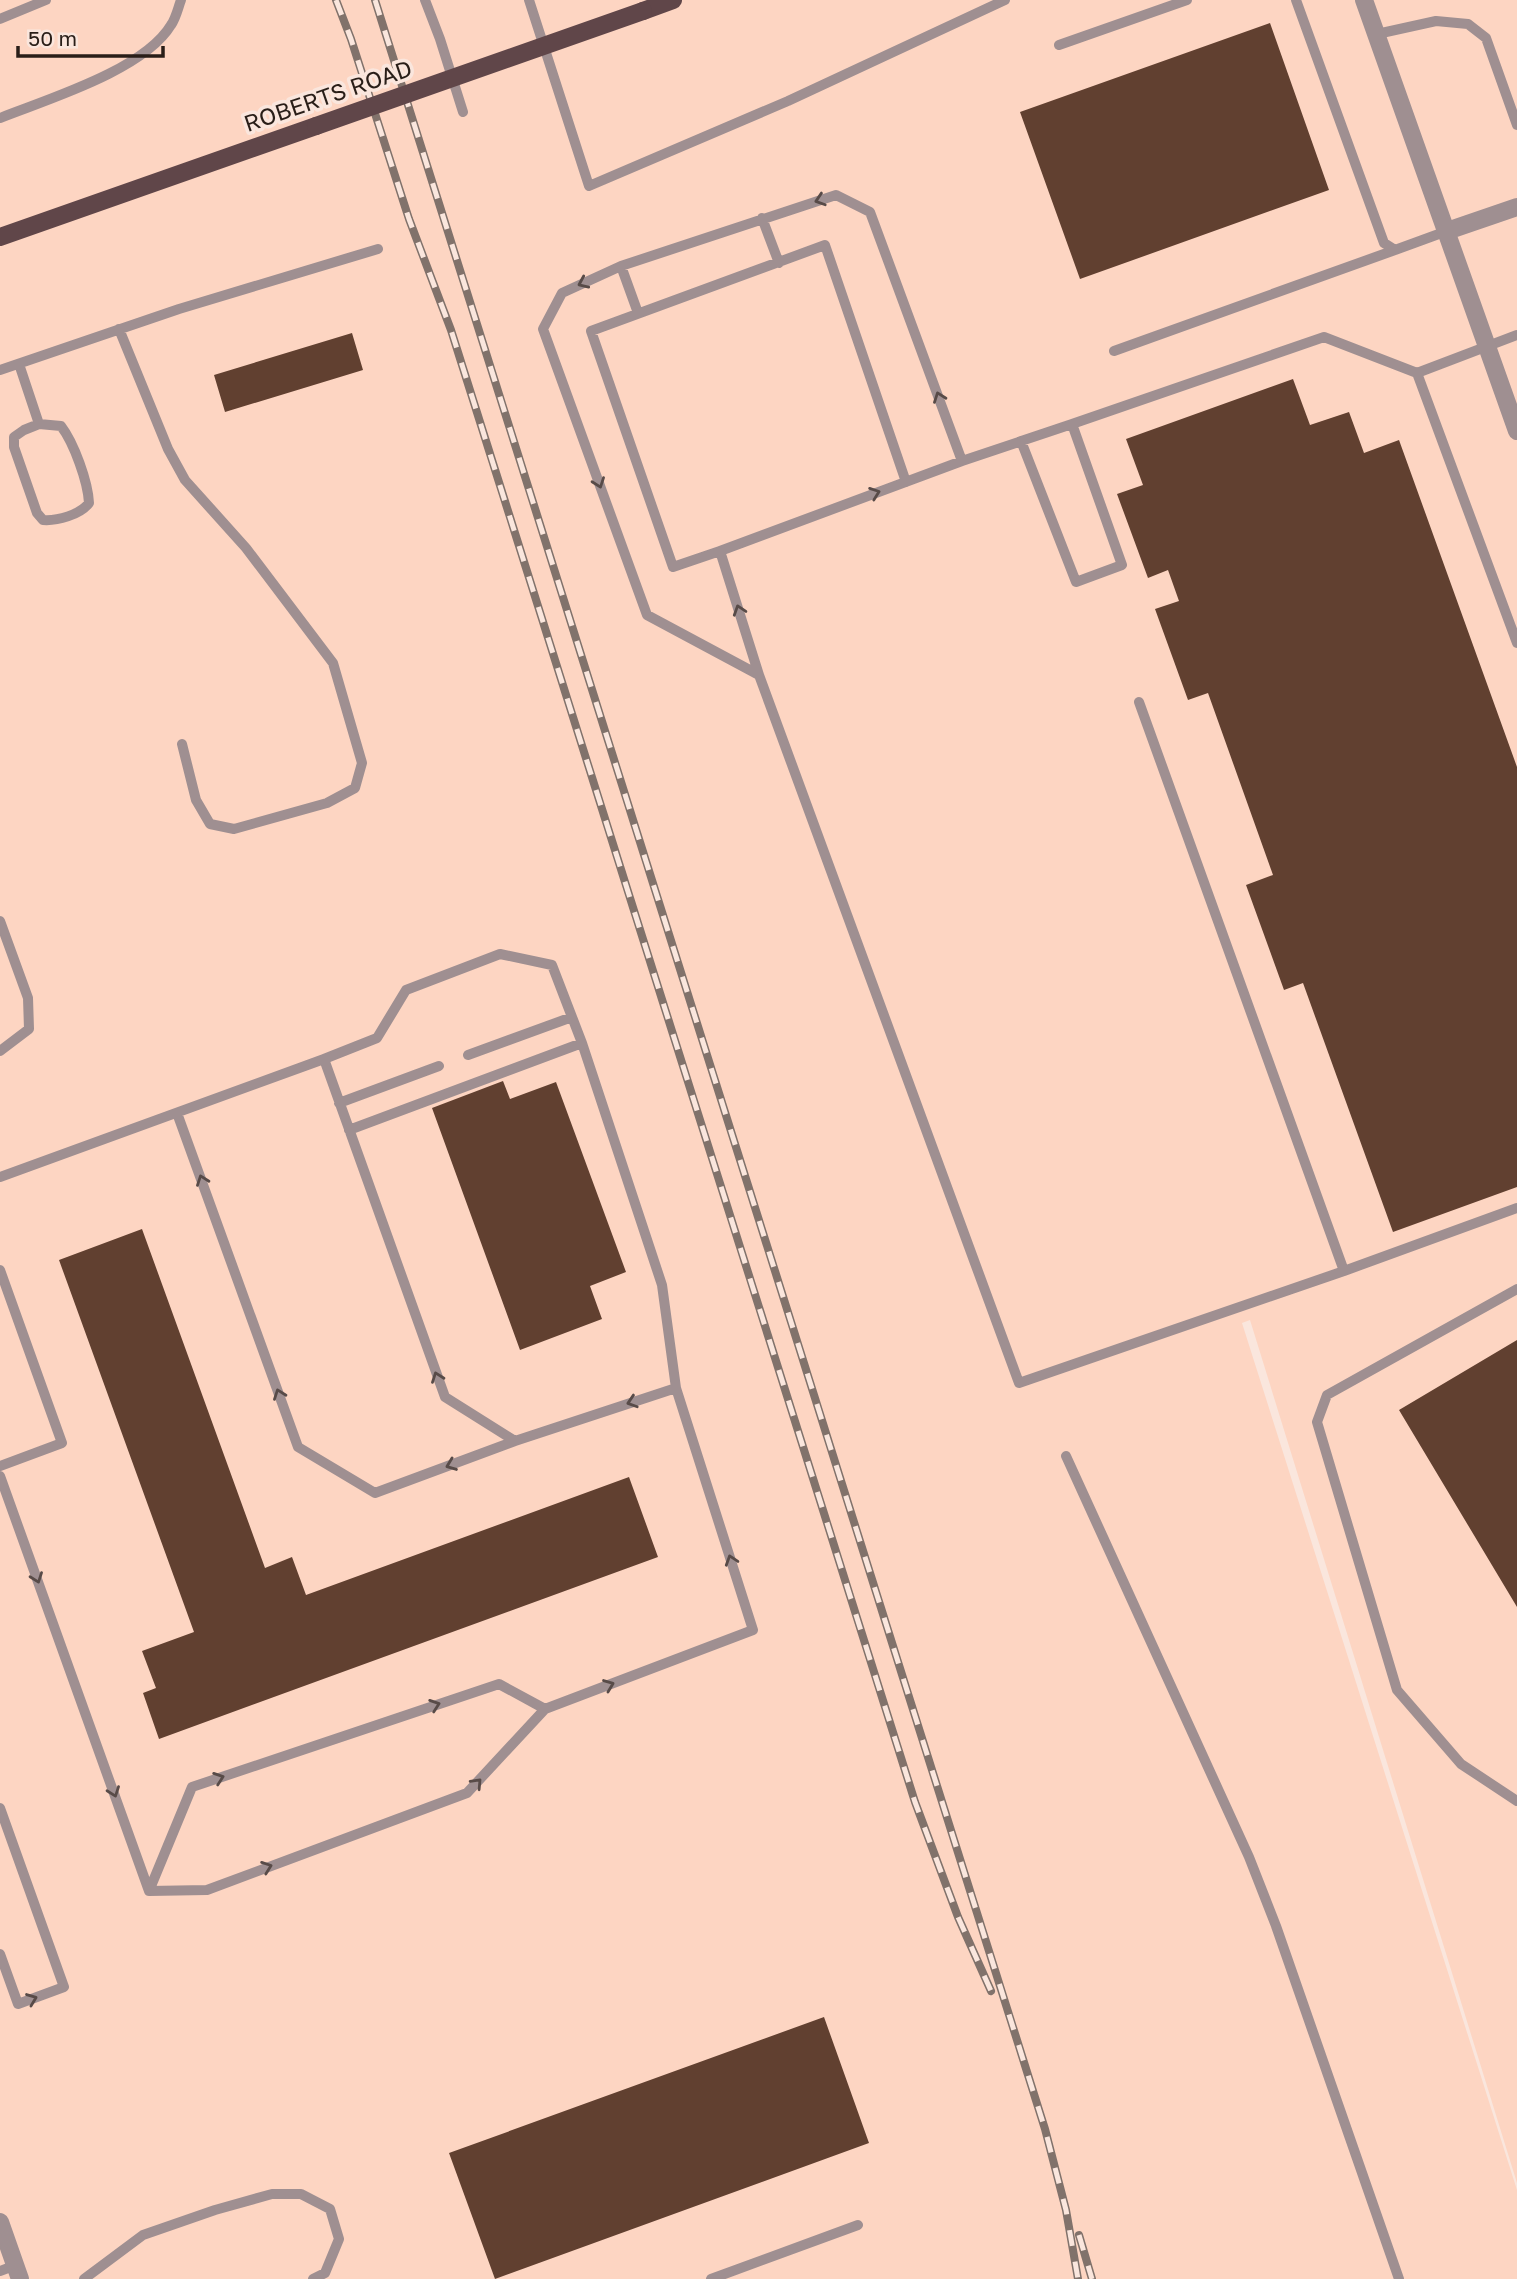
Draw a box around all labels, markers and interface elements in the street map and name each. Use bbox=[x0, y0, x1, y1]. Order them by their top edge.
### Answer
scale bar bbox=[18, 14, 163, 58]
text: 50 m bbox=[28, 25, 77, 51]
street label: ROBERTS ROAD bbox=[240, 53, 415, 137]
one-way arrow bbox=[815, 192, 827, 206]
one-way arrow bbox=[578, 275, 590, 289]
one-way arrow bbox=[933, 391, 947, 403]
one-way arrow bbox=[591, 477, 605, 489]
one-way arrow bbox=[869, 488, 881, 502]
one-way arrow bbox=[732, 604, 747, 616]
one-way arrow bbox=[196, 1175, 210, 1187]
one-way arrow bbox=[431, 1371, 445, 1383]
one-way arrow bbox=[273, 1388, 287, 1400]
one-way arrow bbox=[626, 1394, 638, 1409]
one-way arrow bbox=[446, 1456, 458, 1470]
one-way arrow bbox=[724, 1555, 739, 1567]
one-way arrow bbox=[28, 1571, 42, 1583]
one-way arrow bbox=[602, 1679, 614, 1693]
one-way arrow bbox=[428, 1699, 441, 1713]
one-way arrow bbox=[213, 1772, 225, 1786]
one-way arrow bbox=[468, 1778, 481, 1791]
one-way arrow bbox=[105, 1785, 119, 1797]
one-way arrow bbox=[260, 1862, 272, 1876]
one-way arrow bbox=[26, 1993, 38, 2007]

